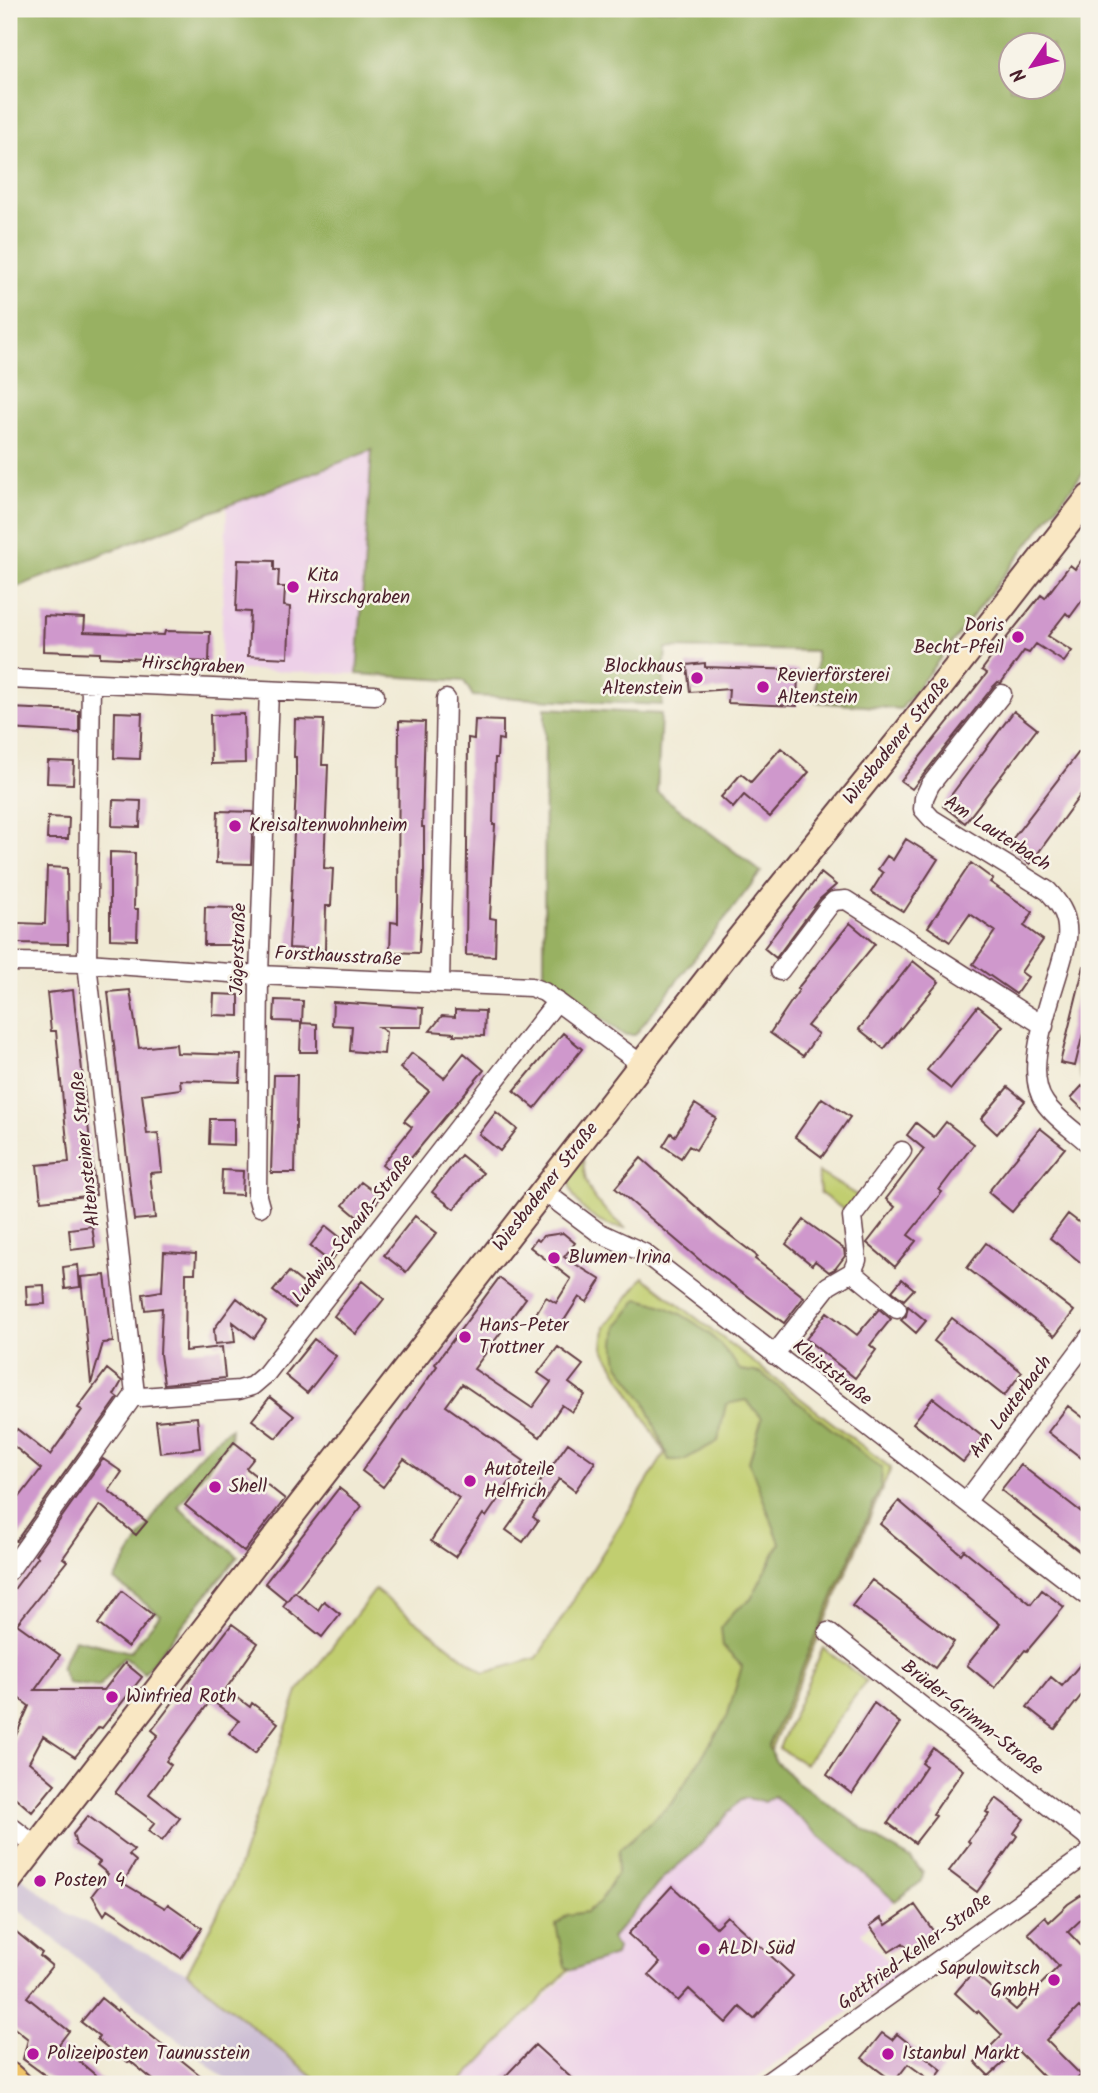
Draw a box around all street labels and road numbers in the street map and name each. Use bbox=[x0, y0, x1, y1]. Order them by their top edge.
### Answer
street label: Hirschgraben bbox=[141, 648, 245, 684]
street label: Wiesbadener Straße bbox=[836, 670, 959, 812]
street label: Am Lauterbach bbox=[937, 788, 1057, 880]
street label: Jägerstraße bbox=[222, 902, 256, 996]
street label: Forsthausstraße bbox=[274, 939, 403, 975]
street label: Altensteiner Straße bbox=[63, 1070, 109, 1228]
street label: Wiesbadener Straße bbox=[486, 1115, 607, 1258]
street label: Ludwig-Schauß-Straße bbox=[285, 1147, 421, 1310]
street label: Kleiststraße bbox=[785, 1332, 879, 1414]
street label: Am Lauterbach bbox=[962, 1349, 1060, 1465]
street label: Brüder-Grimm-Straße bbox=[894, 1653, 1050, 1784]
street label: Gottfried-Keller-Straße bbox=[832, 1885, 999, 2018]

